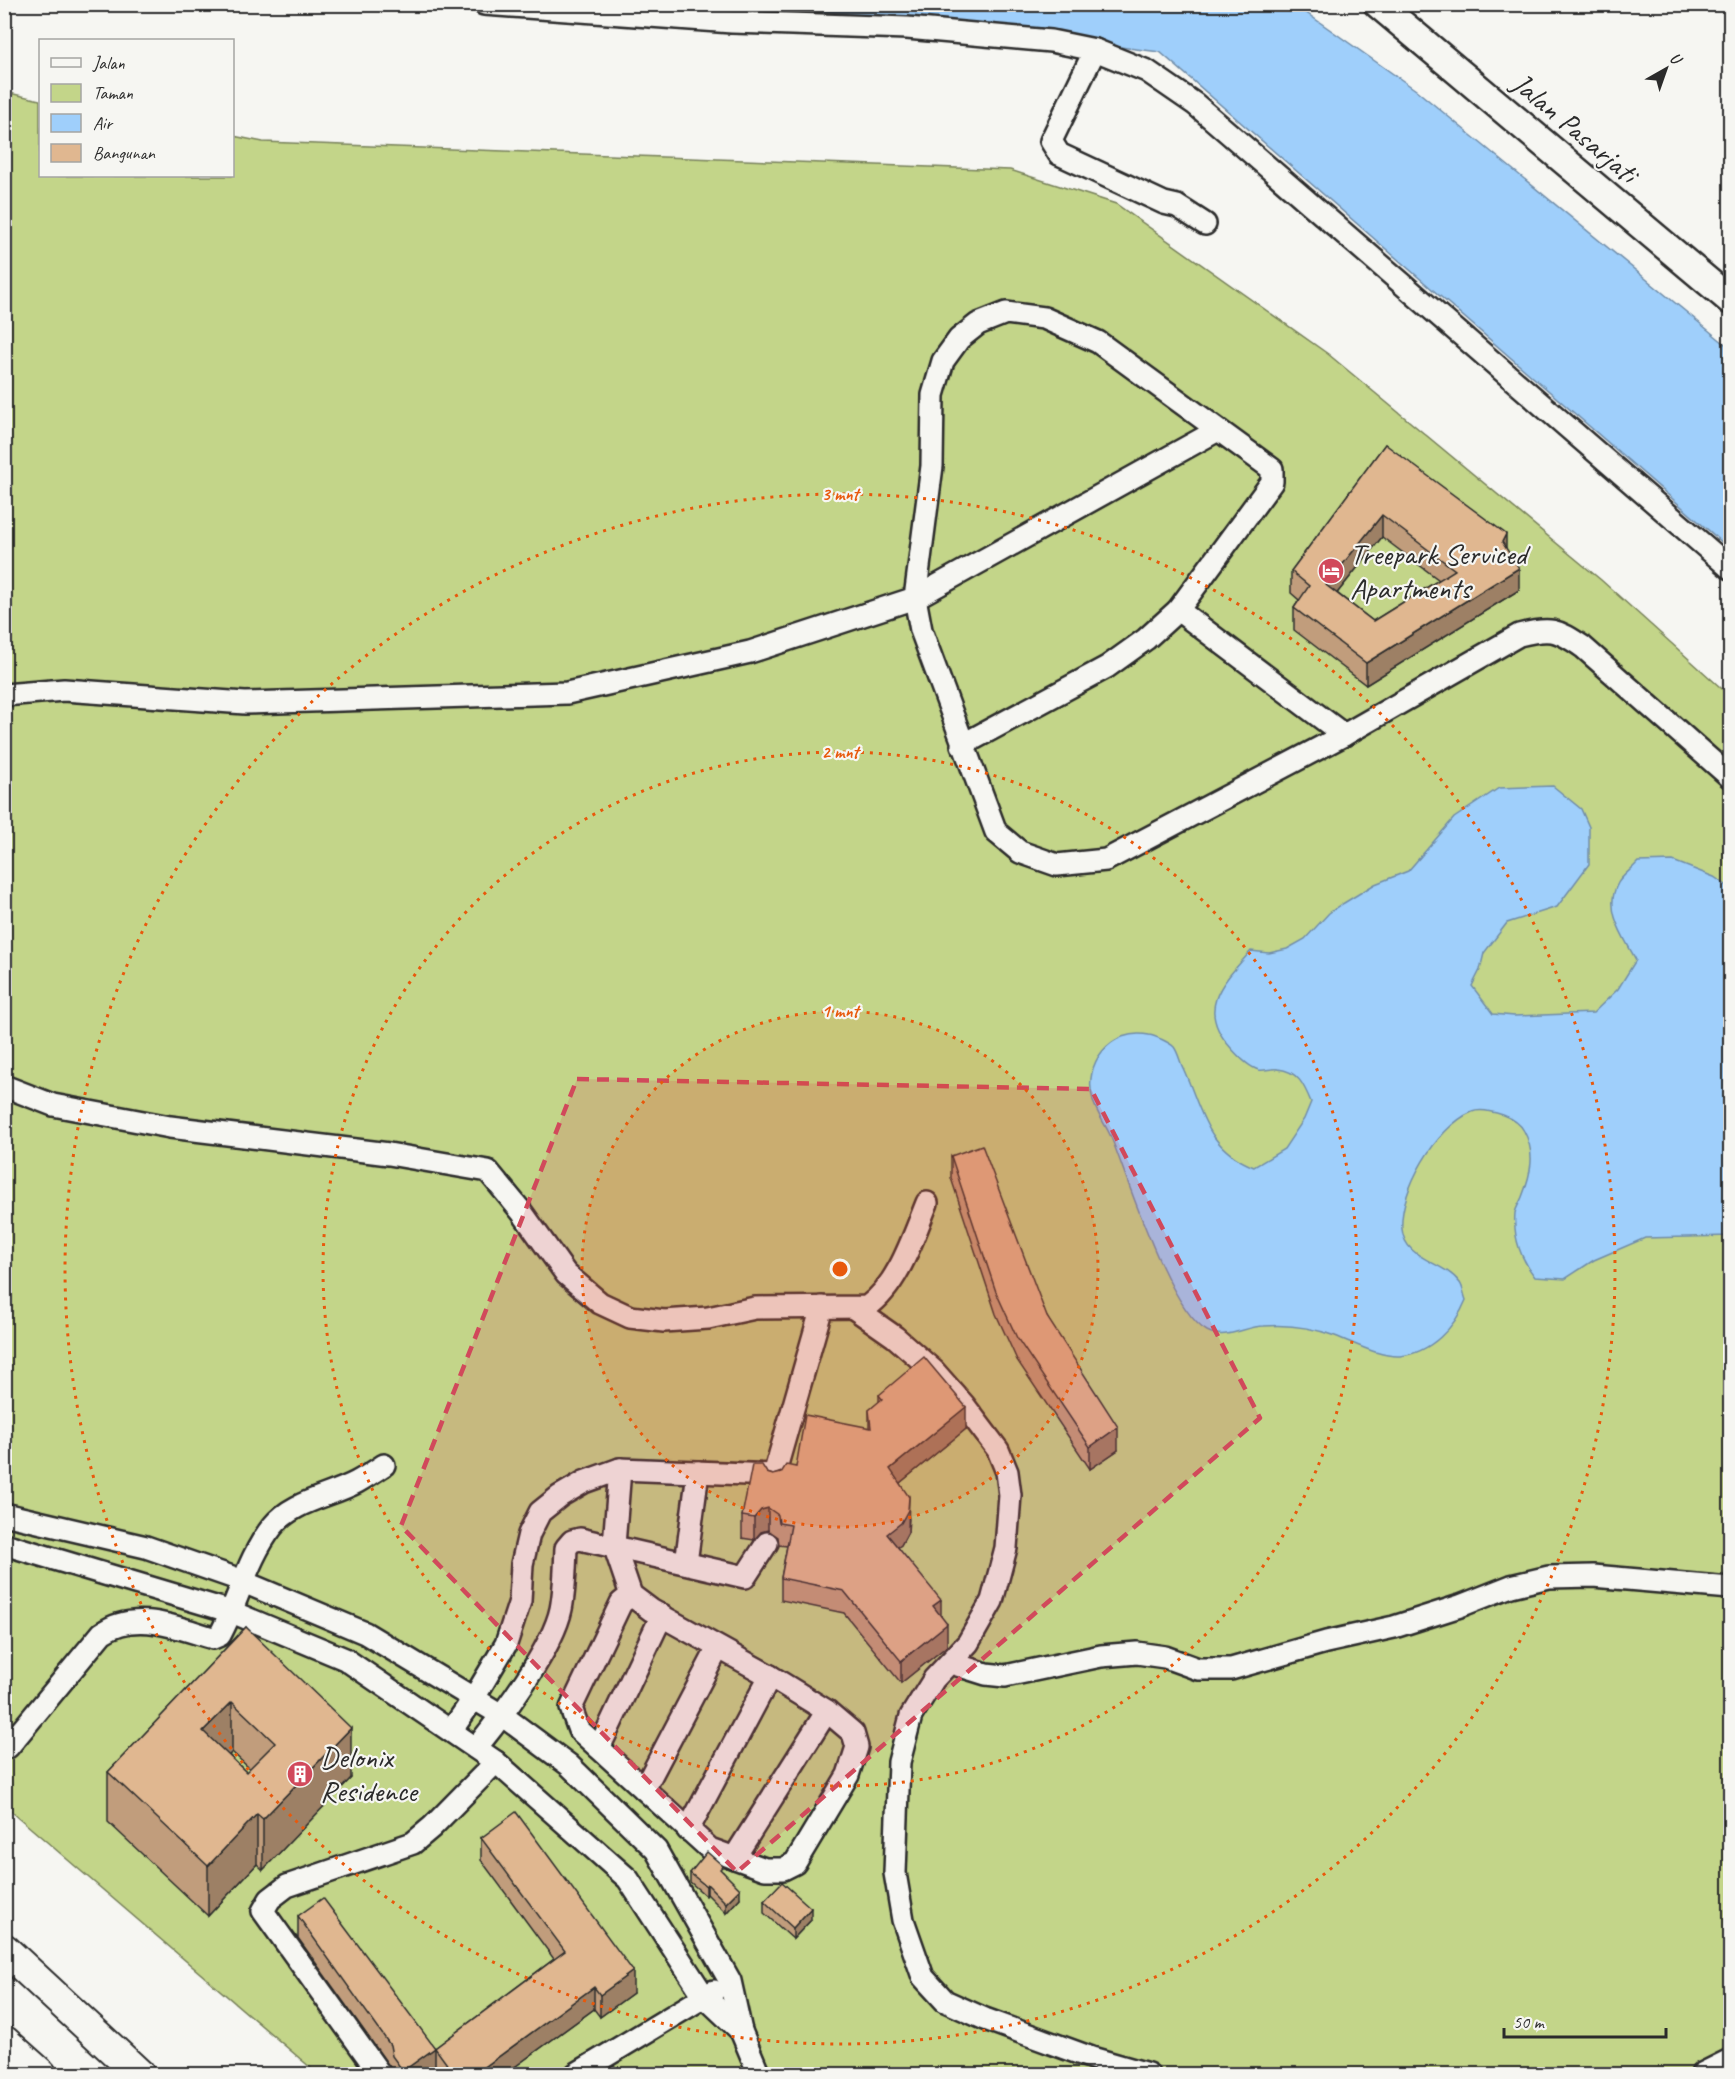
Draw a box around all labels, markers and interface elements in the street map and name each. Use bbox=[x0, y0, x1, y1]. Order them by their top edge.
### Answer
legend bbox=[39, 39, 234, 177]
north arrow bbox=[1636, 39, 1696, 99]
text: U bbox=[1666, 48, 1687, 71]
text: Jalan bbox=[92, 52, 125, 74]
street label: Jalan Pasarjati bbox=[1503, 63, 1648, 194]
text: Taman bbox=[93, 82, 134, 104]
text: Air bbox=[93, 112, 114, 134]
text: Bangunan bbox=[93, 142, 156, 164]
text: 3 mnt bbox=[822, 483, 861, 505]
place label: Treepark Serviced Apartments bbox=[1350, 535, 1531, 607]
hotel icon: Treepark Serviced Apartments bbox=[1316, 556, 1346, 586]
text: 2 mnt bbox=[822, 741, 861, 763]
text: 1 mnt bbox=[822, 1000, 861, 1022]
centre of rings bbox=[830, 1259, 850, 1279]
place label: Delonix Residence bbox=[320, 1738, 419, 1810]
building icon: Delonix Residence bbox=[285, 1759, 315, 1789]
scale bar bbox=[1504, 2001, 1666, 2039]
text: 50 m bbox=[1513, 2011, 1546, 2033]

